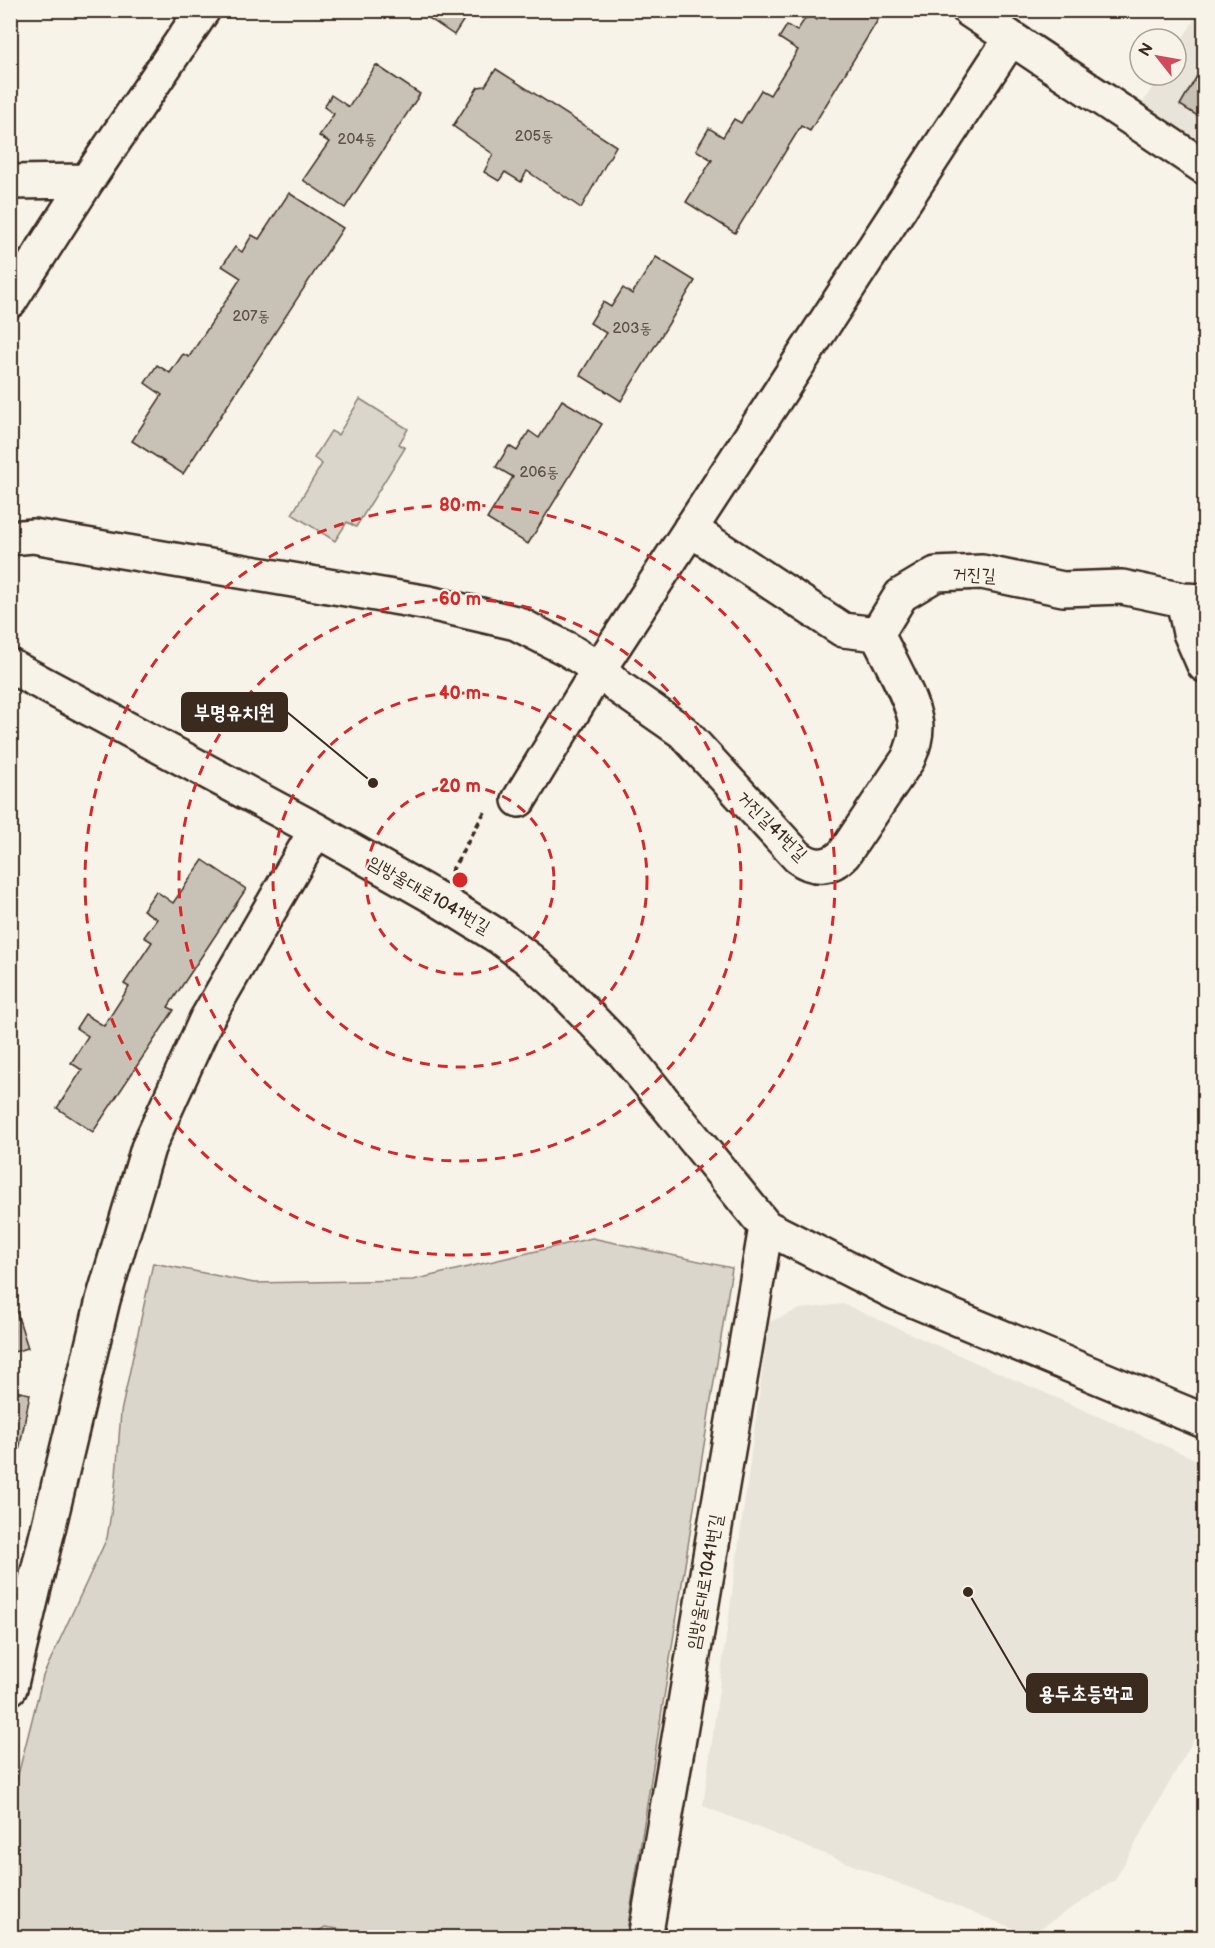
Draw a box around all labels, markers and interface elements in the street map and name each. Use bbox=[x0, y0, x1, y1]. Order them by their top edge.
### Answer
north arrow bbox=[1128, 27, 1188, 87]
text: N bbox=[1135, 40, 1158, 60]
house number: 205동 bbox=[515, 127, 553, 146]
house number: 204동 bbox=[338, 130, 376, 149]
house number: 207동 bbox=[232, 307, 270, 326]
house number: 203동 bbox=[613, 319, 651, 338]
house number: 206동 bbox=[520, 463, 558, 482]
text: 80 m bbox=[439, 495, 481, 516]
street label: 거진길 bbox=[952, 563, 997, 587]
text: 60 m bbox=[439, 589, 481, 610]
text: 40 m bbox=[439, 683, 481, 704]
callout: 부명유치원 bbox=[182, 693, 287, 731]
text: 부명유치원 bbox=[194, 701, 274, 725]
text: 20 m bbox=[439, 776, 481, 797]
street label: 거진길41번길 bbox=[733, 787, 812, 866]
street label: 임방울대로1041번길 bbox=[364, 852, 494, 939]
centre of rings bbox=[450, 870, 470, 890]
street label: 임방울대로1041번길 bbox=[683, 1512, 727, 1651]
callout: 용두초등학교 bbox=[1027, 1674, 1147, 1712]
text: 용두초등학교 bbox=[1039, 1682, 1135, 1706]

